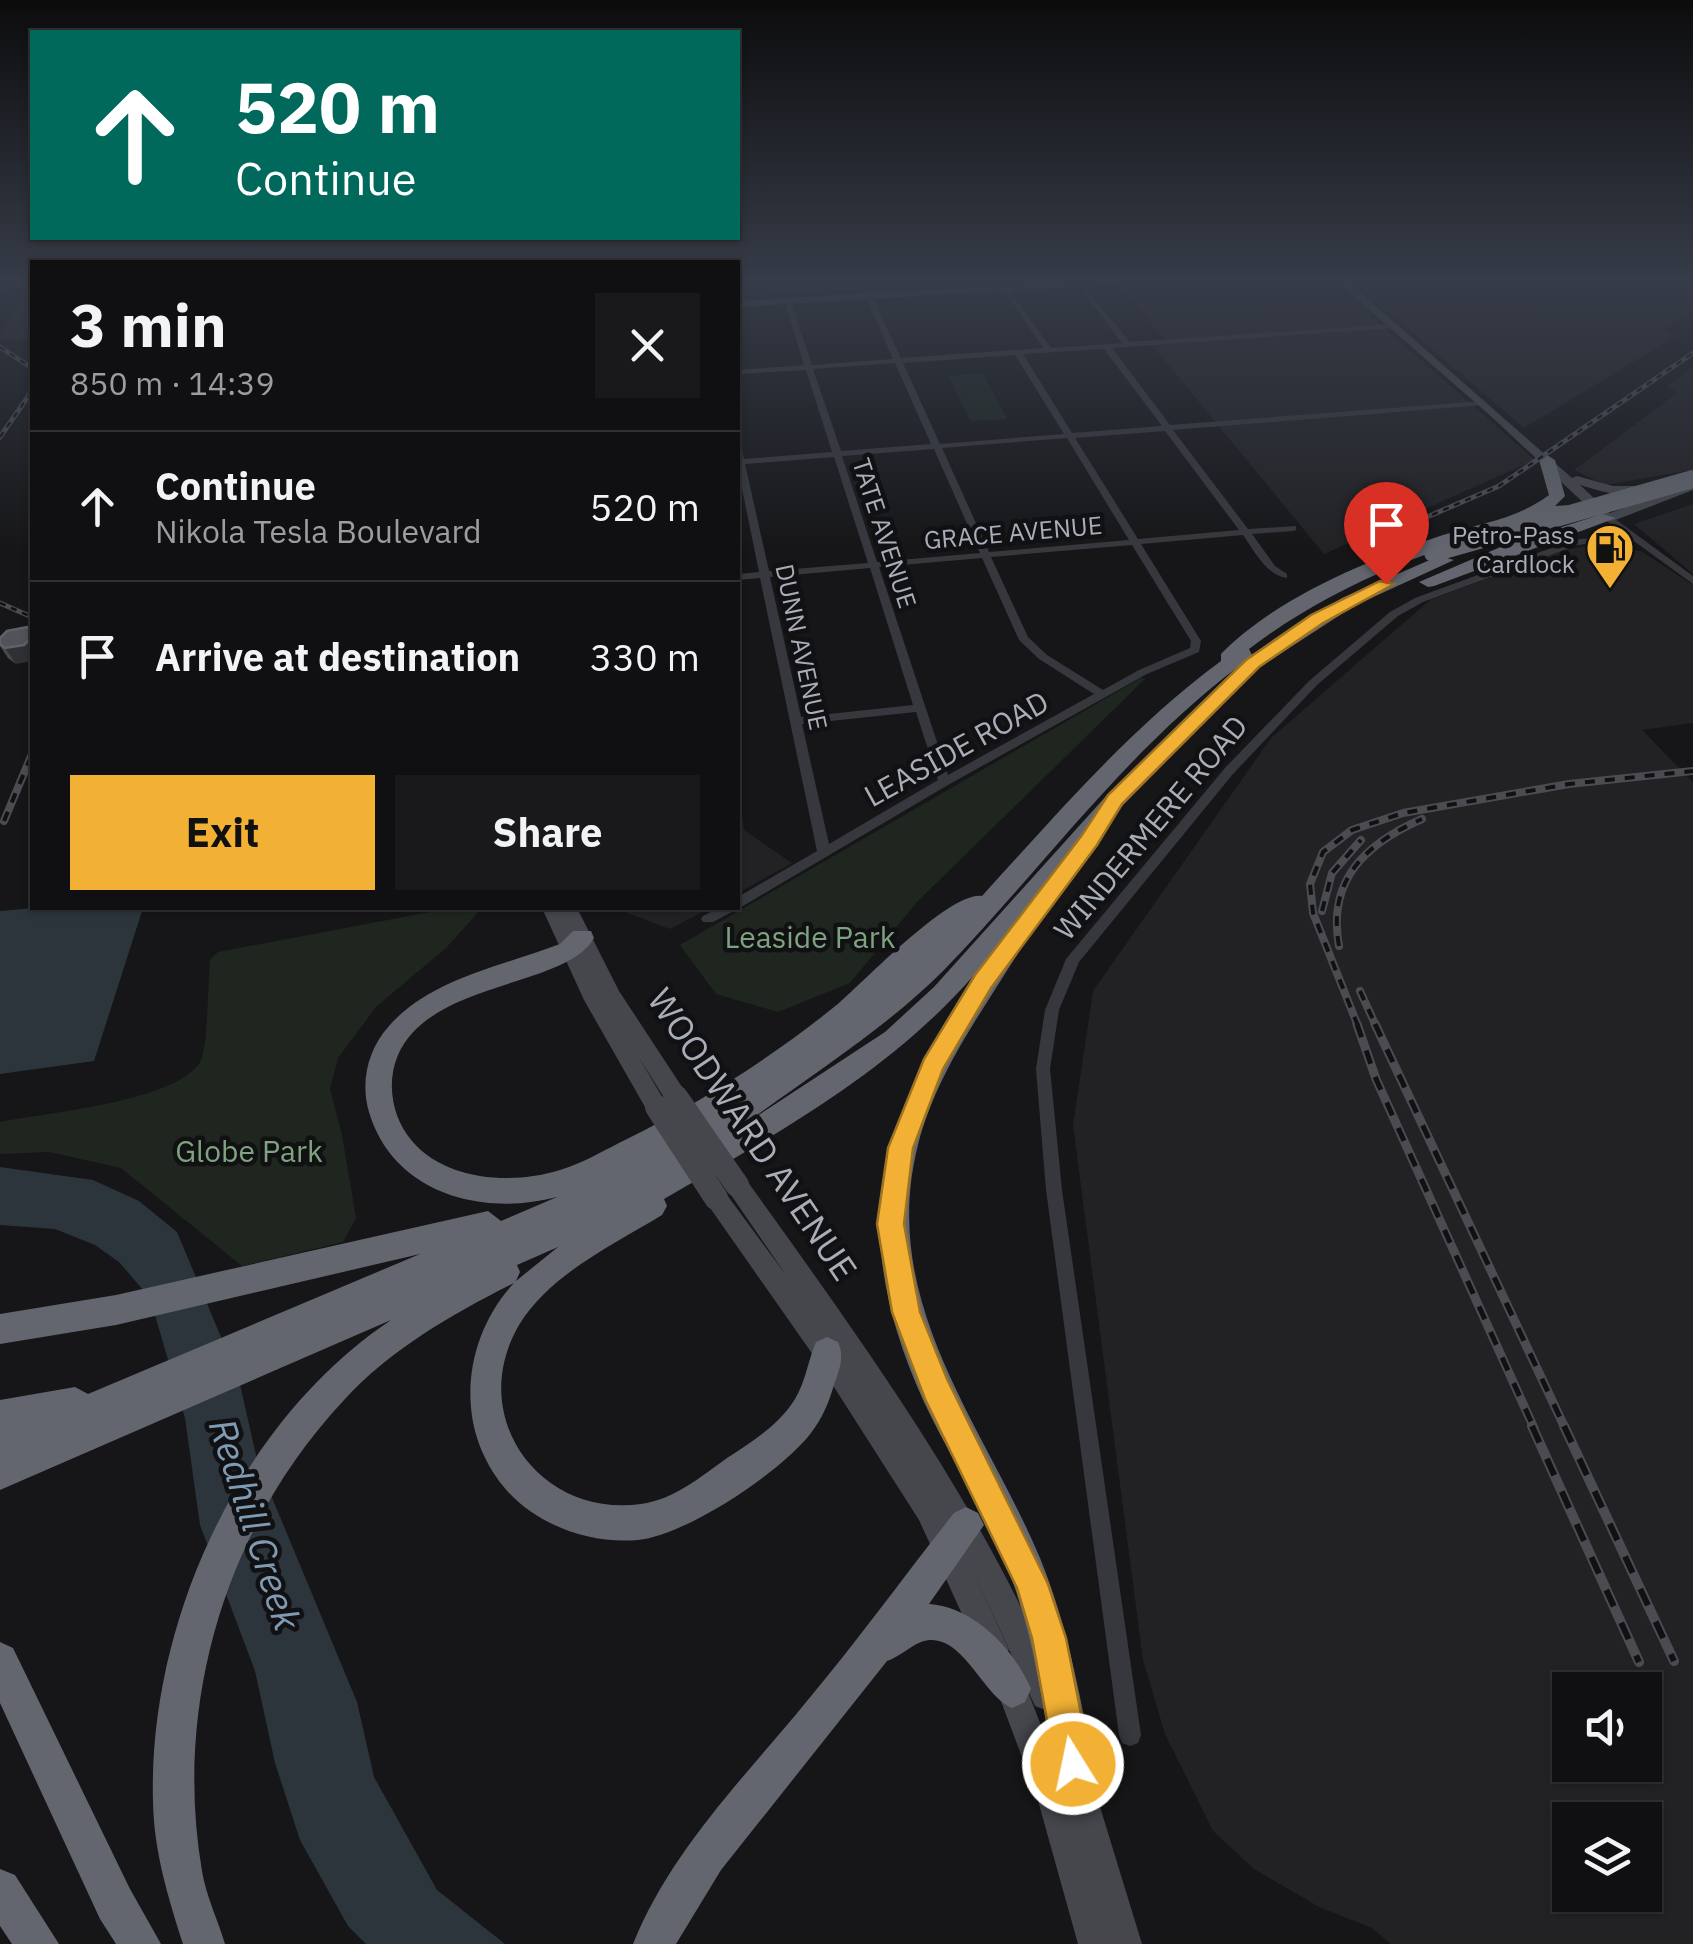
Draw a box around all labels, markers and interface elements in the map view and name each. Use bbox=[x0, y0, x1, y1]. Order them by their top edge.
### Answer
text: 520 m bbox=[235, 61, 440, 152]
icon: ahead bbox=[70, 70, 200, 200]
text: Continue bbox=[235, 149, 417, 207]
text: 3 min bbox=[70, 285, 227, 364]
button: close bbox=[595, 293, 700, 398]
text: 850 m · 14:39 bbox=[70, 362, 275, 404]
street label: TATE AVENUE bbox=[845, 454, 925, 612]
text: Continue bbox=[155, 461, 316, 510]
icon: ahead bbox=[70, 479, 125, 534]
text: 520 m bbox=[589, 482, 700, 531]
pin bbox=[1344, 482, 1429, 585]
icon: arrive bbox=[1359, 497, 1414, 552]
street label: GRACE AVENUE bbox=[922, 508, 1104, 556]
text: Nikola Tesla Boulevard bbox=[155, 510, 482, 552]
place label: Petro-Pass Cardlock bbox=[1452, 518, 1575, 580]
fuel station icon: Petro-Pass Cardlock bbox=[1584, 522, 1636, 590]
street label: DUNN AVENUE bbox=[768, 561, 836, 733]
icon: arrive bbox=[70, 629, 125, 684]
text: Arrive at destination bbox=[155, 632, 520, 681]
text: 330 m bbox=[589, 632, 700, 681]
street label: LEASIDE ROAD bbox=[857, 681, 1055, 815]
street label: WINDERMERE ROAD bbox=[1045, 707, 1255, 947]
button: Exit bbox=[70, 775, 375, 890]
button: Share bbox=[395, 775, 700, 890]
park label: Leaside Park bbox=[725, 917, 896, 956]
street label: WOODWARD AVENUE bbox=[638, 979, 868, 1289]
park label: Globe Park bbox=[175, 1131, 323, 1170]
water label: Redhill Creek bbox=[199, 1412, 314, 1637]
map controls bbox=[1552, 1672, 1662, 1912]
button: sound bbox=[1552, 1672, 1662, 1782]
position arrow bbox=[1021, 1712, 1125, 1816]
button: layers bbox=[1552, 1802, 1662, 1912]

